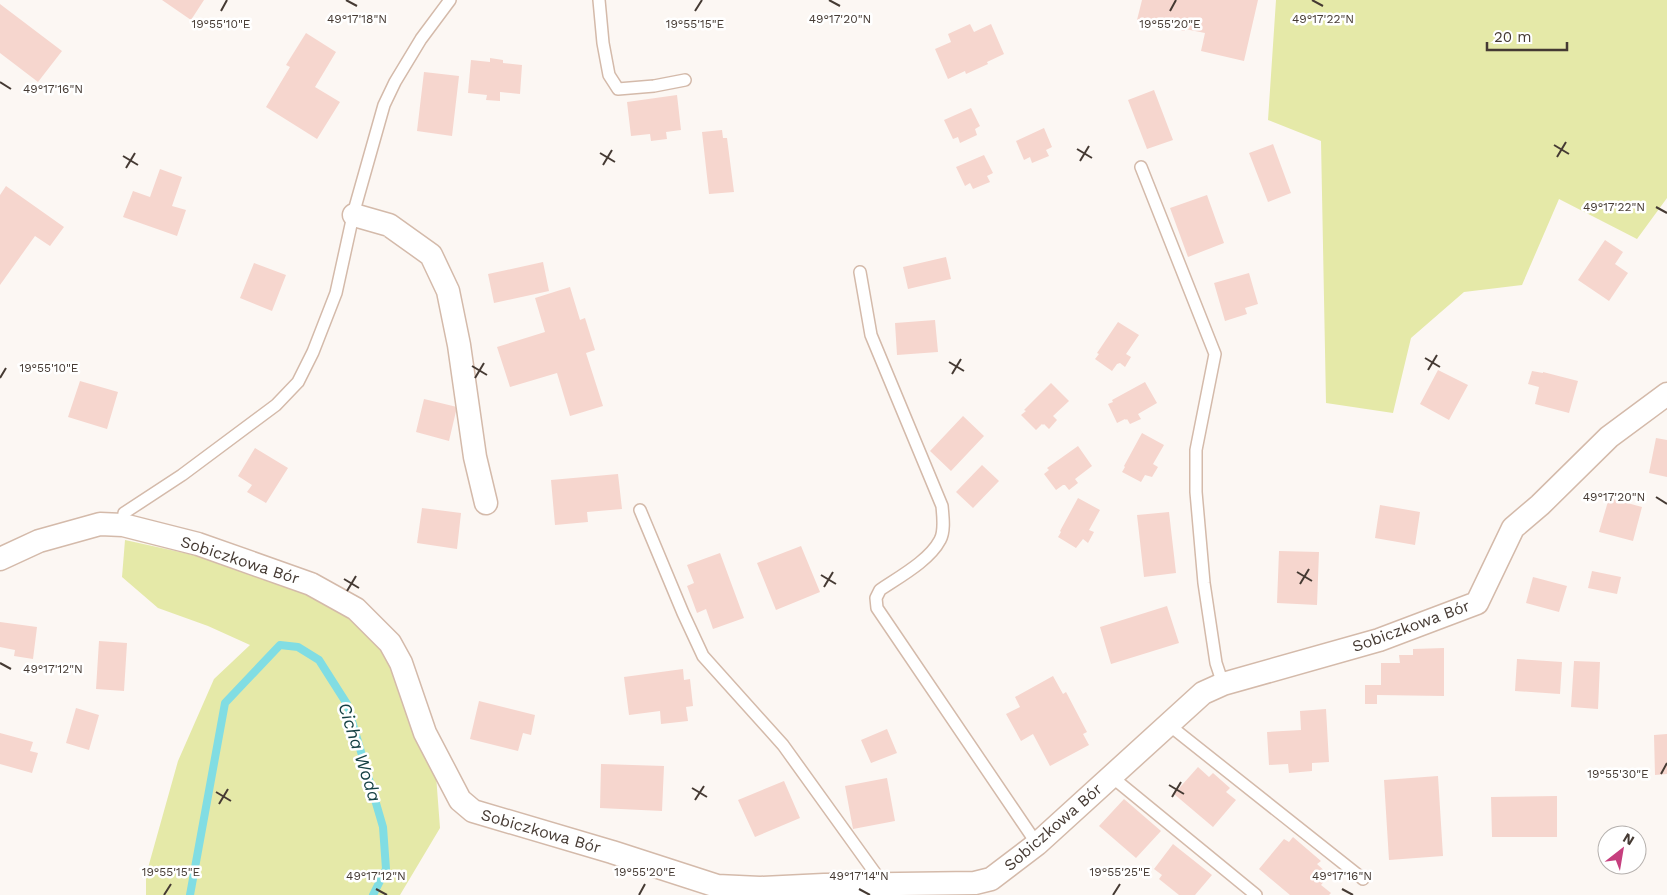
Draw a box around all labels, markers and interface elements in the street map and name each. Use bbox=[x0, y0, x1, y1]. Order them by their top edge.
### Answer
text: 49°17'18"N bbox=[327, 12, 387, 26]
text: 49°17'20"N bbox=[809, 12, 871, 26]
text: 49°17'22"N bbox=[1292, 12, 1354, 26]
text: 19°55'10"E bbox=[191, 17, 251, 31]
text: 19°55'15"E bbox=[666, 17, 725, 31]
text: 19°55'20"E bbox=[1139, 17, 1201, 31]
scale bar bbox=[1487, 20, 1567, 52]
text: 20 m bbox=[1494, 28, 1532, 46]
text: 49°17'16"N bbox=[23, 82, 83, 96]
text: 49°17'22"N bbox=[1583, 200, 1645, 214]
text: 19°55'10"E bbox=[19, 361, 79, 375]
text: 49°17'20"N bbox=[1583, 490, 1645, 504]
street label: Sobiczkowa Bór bbox=[178, 532, 302, 588]
street label: Sobiczkowa Bór bbox=[1350, 596, 1473, 656]
text: 49°17'12"N bbox=[23, 662, 83, 676]
water label: Cicha Woda bbox=[334, 700, 386, 804]
text: 19°55'30"E bbox=[1587, 767, 1649, 781]
street label: Sobiczkowa Bór bbox=[1000, 779, 1106, 875]
street label: Sobiczkowa Bór bbox=[479, 805, 604, 857]
north arrow bbox=[1597, 825, 1647, 875]
text: N bbox=[1620, 829, 1637, 848]
text: 19°55'15"E bbox=[142, 865, 201, 879]
text: 19°55'20"E bbox=[614, 865, 676, 879]
text: 19°55'25"E bbox=[1090, 865, 1151, 879]
text: 49°17'12"N bbox=[346, 869, 406, 883]
text: 49°17'14"N bbox=[829, 869, 889, 883]
text: 49°17'16"N bbox=[1312, 869, 1372, 883]

